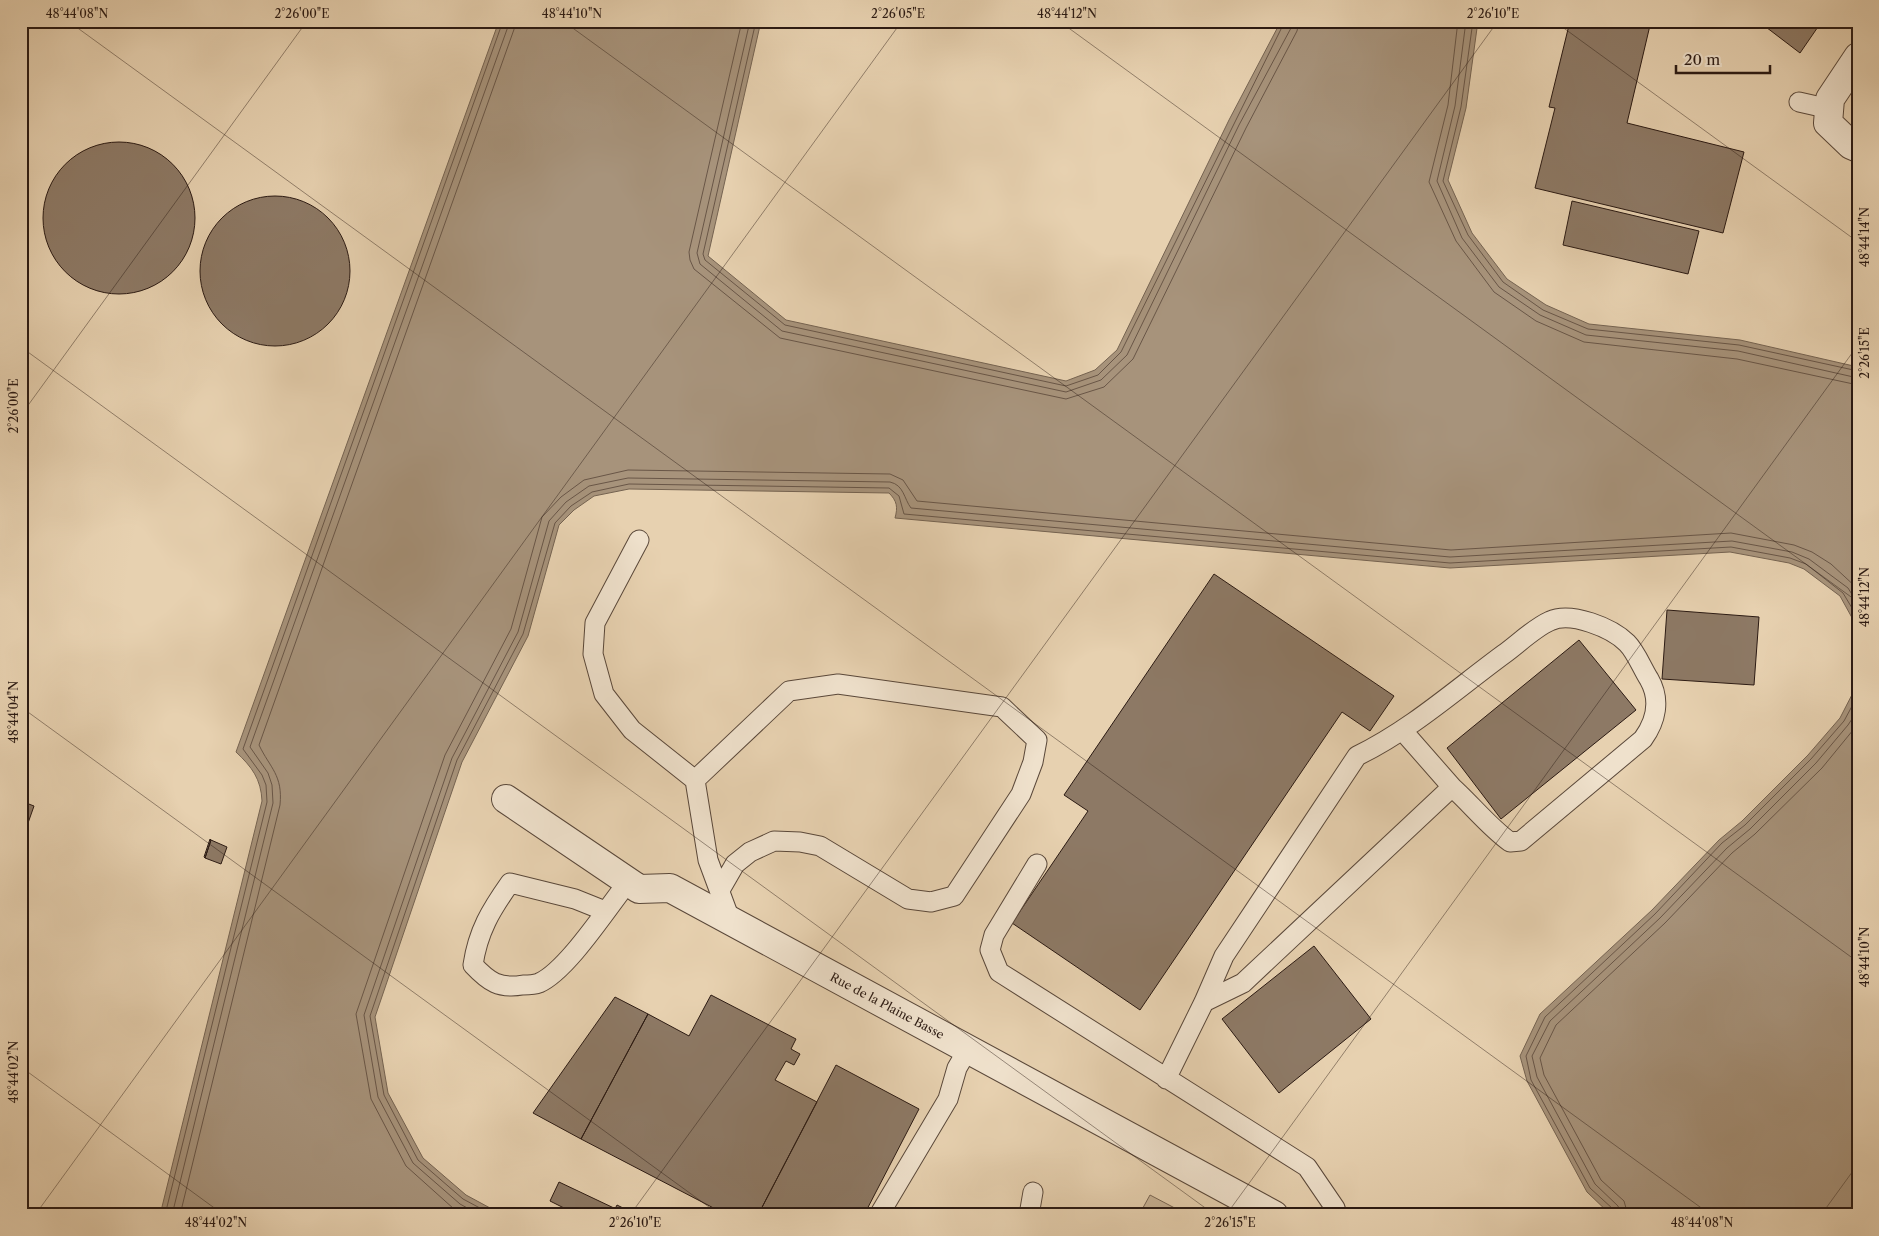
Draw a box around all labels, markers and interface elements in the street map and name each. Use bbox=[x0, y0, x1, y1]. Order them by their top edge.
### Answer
text: 48°44'08"N bbox=[46, 6, 108, 21]
text: 2°26'00"E bbox=[274, 6, 330, 21]
text: 48°44'10"N bbox=[542, 6, 602, 21]
text: 2°26'05"E bbox=[871, 6, 925, 21]
text: 48°44'12"N bbox=[1037, 6, 1097, 21]
text: 2°26'10"E bbox=[1467, 6, 1519, 21]
scale bar bbox=[1676, 42, 1770, 74]
text: 20 m bbox=[1684, 50, 1720, 69]
text: 48°44'14"N bbox=[1857, 207, 1872, 267]
text: 2°26'15"E bbox=[1857, 327, 1872, 379]
text: 2°26'00"E bbox=[6, 378, 21, 434]
text: 48°44'12"N bbox=[1857, 567, 1872, 627]
text: 48°44'04"N bbox=[6, 681, 21, 743]
text: 48°44'10"N bbox=[1857, 927, 1872, 987]
street label: Rue de la Plaine Basse bbox=[828, 969, 947, 1042]
text: 48°44'02"N bbox=[6, 1041, 21, 1103]
text: 48°44'02"N bbox=[185, 1215, 247, 1230]
text: 2°26'10"E bbox=[609, 1215, 661, 1230]
text: 2°26'15"E bbox=[1204, 1215, 1256, 1230]
text: 48°44'08"N bbox=[1671, 1215, 1733, 1230]

